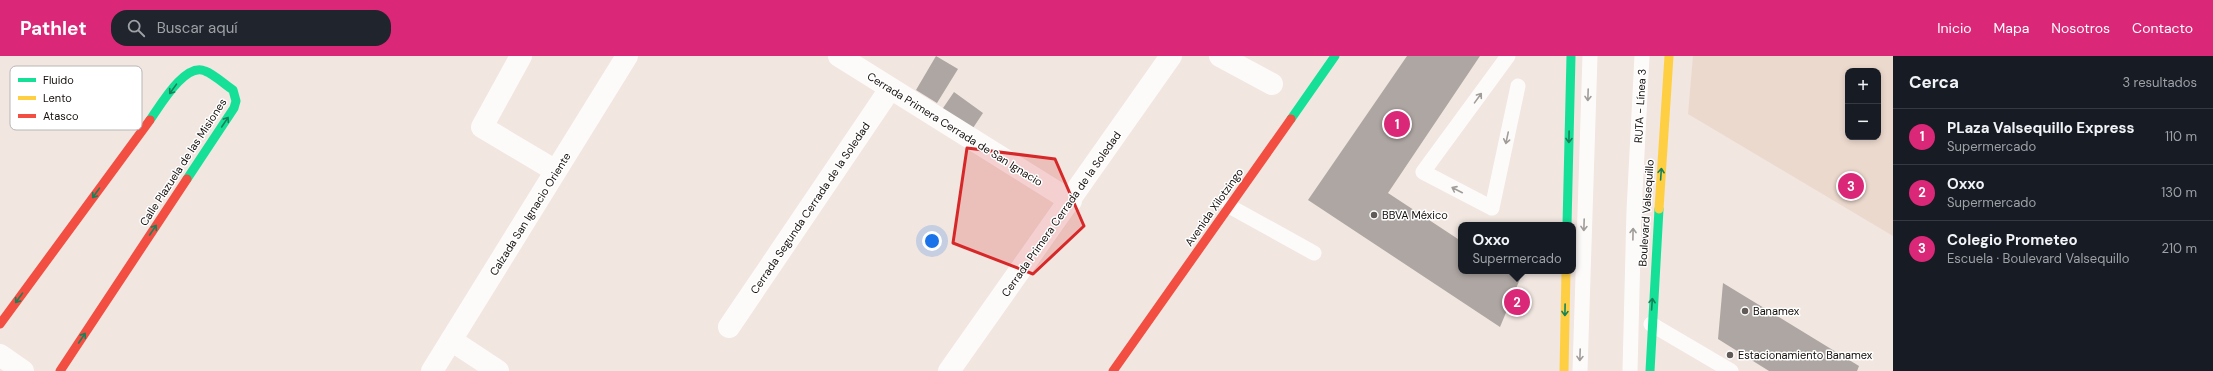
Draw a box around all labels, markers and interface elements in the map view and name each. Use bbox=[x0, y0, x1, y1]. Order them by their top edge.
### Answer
search box bbox=[111, 10, 391, 46]
text: Pathlet bbox=[20, 16, 87, 41]
icon: search bbox=[125, 17, 147, 39]
text: Buscar aquí bbox=[157, 18, 238, 38]
text: Inicio bbox=[1937, 19, 1972, 37]
text: Mapa bbox=[1994, 19, 2029, 37]
text: Nosotros bbox=[2051, 19, 2110, 37]
text: Contacto bbox=[2132, 19, 2193, 37]
legend bbox=[10, 66, 142, 130]
street label: RUTA - Línea 3 bbox=[1631, 68, 1649, 144]
map controls bbox=[1845, 68, 1881, 140]
button: + bbox=[1845, 68, 1881, 104]
street label: Cerrada Primera Cerrada de San Ignacio bbox=[865, 69, 1045, 189]
text: Cerca bbox=[1909, 71, 1959, 93]
text: Fluido bbox=[43, 73, 74, 87]
text: 3 resultados bbox=[2122, 74, 2197, 91]
one-way arrow bbox=[169, 83, 177, 94]
one-way arrow bbox=[1584, 88, 1592, 101]
text: Lento bbox=[43, 91, 72, 105]
one-way arrow bbox=[1474, 93, 1482, 104]
street label: Calle Plazuela de las Misiones bbox=[136, 96, 230, 228]
button: − bbox=[1845, 104, 1881, 140]
text: Atasco bbox=[43, 109, 78, 123]
pin: 1 bbox=[1384, 109, 1410, 139]
one-way arrow bbox=[221, 117, 229, 128]
text: PLaza Valsequillo Express bbox=[1947, 118, 2134, 138]
street label: Cerrada Segunda Cerrada de la Soledad bbox=[747, 119, 873, 297]
street label: Cerrada Primera Cerrada de la Soledad bbox=[998, 128, 1124, 300]
text: 1 bbox=[1920, 128, 1924, 145]
text: 110 m bbox=[2165, 128, 2197, 145]
one-way arrow bbox=[1565, 130, 1573, 143]
one-way arrow bbox=[1502, 131, 1510, 144]
text: Supermercado bbox=[1947, 138, 2036, 155]
street label: Calzada San Ignacio Oriente bbox=[486, 150, 574, 278]
street label: Boulevard Valsequillo bbox=[1635, 159, 1657, 267]
street label: Avenida Xilotzingo bbox=[1182, 165, 1246, 249]
one-way arrow bbox=[1657, 168, 1664, 181]
pin: 3 bbox=[1838, 171, 1864, 201]
text: Oxxo bbox=[1947, 174, 1985, 194]
text: 2 bbox=[1918, 184, 1926, 201]
text: 130 m bbox=[2161, 184, 2197, 201]
one-way arrow bbox=[1451, 186, 1463, 193]
one-way arrow bbox=[92, 188, 100, 199]
text: Supermercado bbox=[1947, 194, 2036, 211]
place label: BBVA México bbox=[1382, 208, 1448, 222]
marker: BBVA México bbox=[1369, 210, 1379, 220]
one-way arrow bbox=[1580, 218, 1588, 231]
popup bbox=[1458, 222, 1576, 274]
one-way arrow bbox=[149, 225, 157, 236]
one-way arrow bbox=[1629, 228, 1637, 241]
text: Oxxo bbox=[1472, 230, 1510, 250]
text: Colegio Prometeo bbox=[1947, 230, 2078, 250]
your location bbox=[922, 231, 942, 251]
text: 3 bbox=[1918, 240, 1926, 257]
text: 210 m bbox=[2162, 240, 2197, 257]
text: Supermercado bbox=[1472, 250, 1562, 267]
text: Escuela · Boulevard Valsequillo bbox=[1947, 250, 2129, 267]
pin: 2 bbox=[1504, 287, 1530, 317]
one-way arrow bbox=[15, 293, 23, 304]
one-way arrow bbox=[1648, 298, 1655, 311]
one-way arrow bbox=[1561, 303, 1569, 316]
place label: Banamex bbox=[1753, 304, 1800, 318]
marker: Banamex bbox=[1740, 306, 1750, 316]
one-way arrow bbox=[77, 333, 86, 344]
one-way arrow bbox=[1577, 348, 1584, 361]
place label: Estacionamiento Banamex bbox=[1738, 348, 1873, 362]
marker: Estacionamiento Banamex bbox=[1725, 350, 1735, 360]

